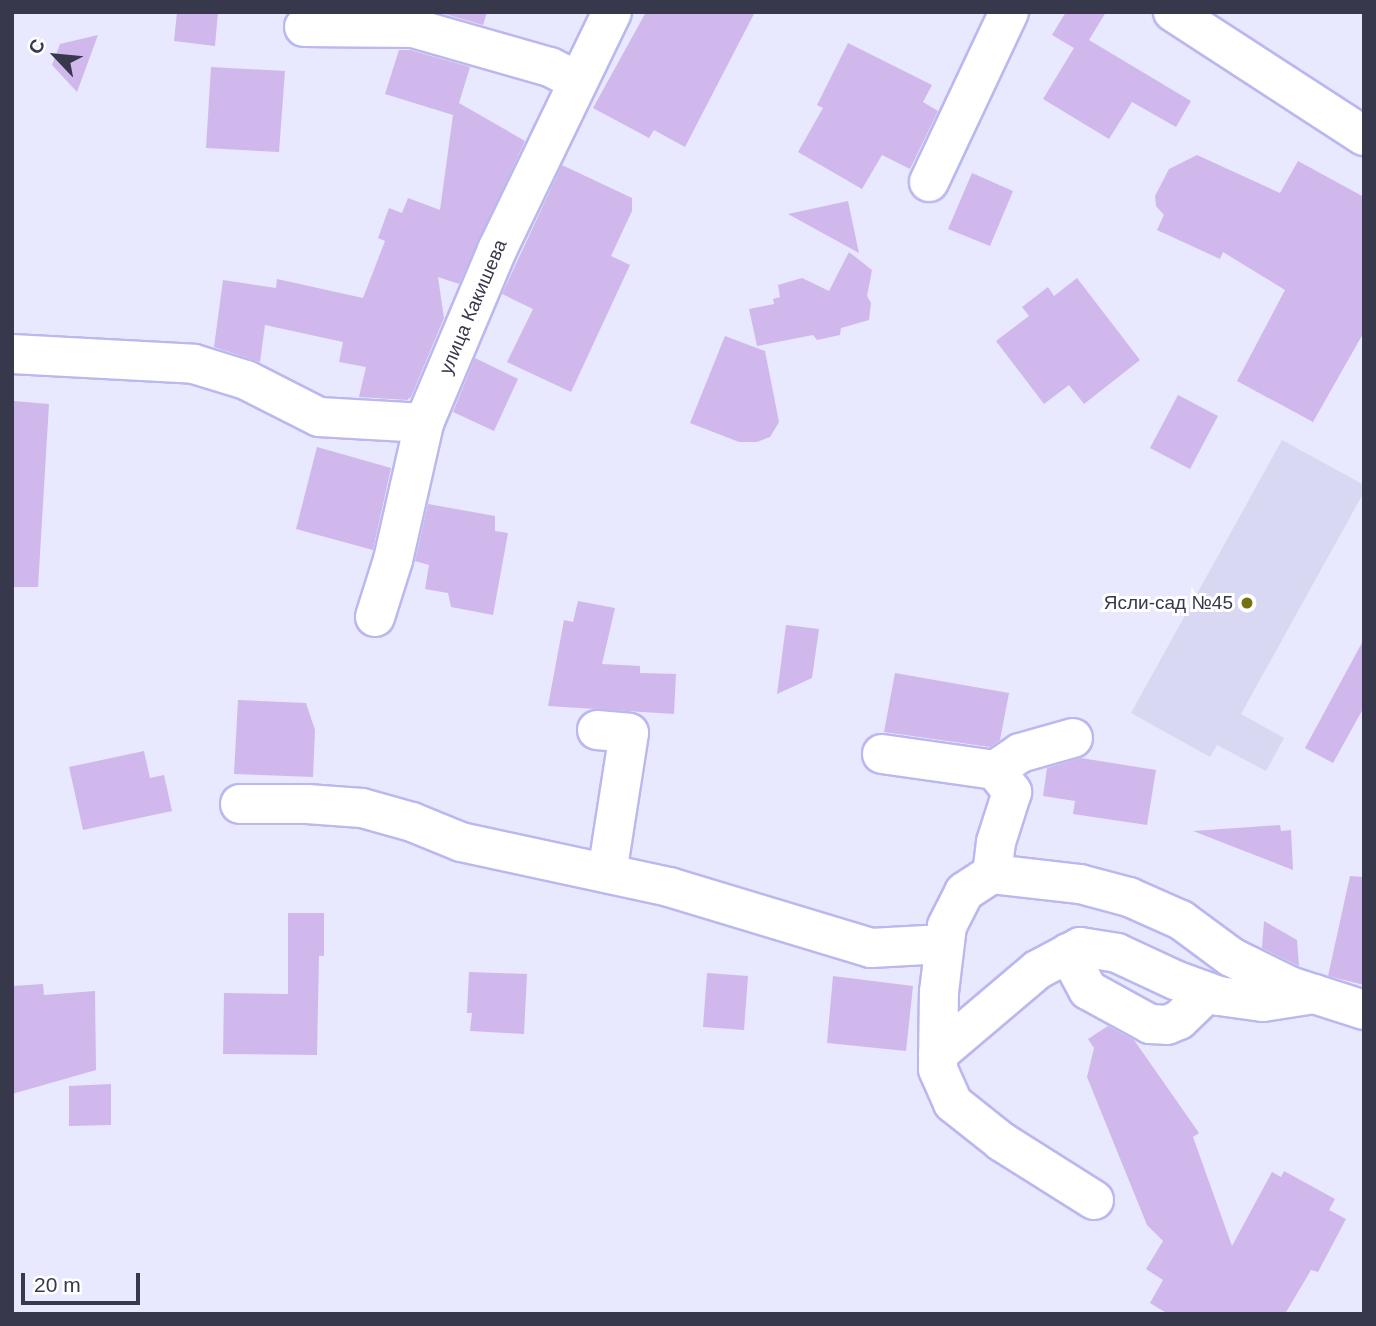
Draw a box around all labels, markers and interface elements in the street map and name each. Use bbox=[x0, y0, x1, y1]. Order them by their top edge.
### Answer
north arrow bbox=[21, 21, 91, 91]
text: С bbox=[24, 36, 49, 57]
street label: улица Какишева bbox=[434, 236, 512, 378]
place label: Ясли-сад №45 bbox=[1104, 592, 1233, 614]
marker: Ясли-сад №45 bbox=[1239, 595, 1255, 611]
scale bar bbox=[24, 1260, 144, 1304]
text: 20 m bbox=[34, 1273, 81, 1296]

